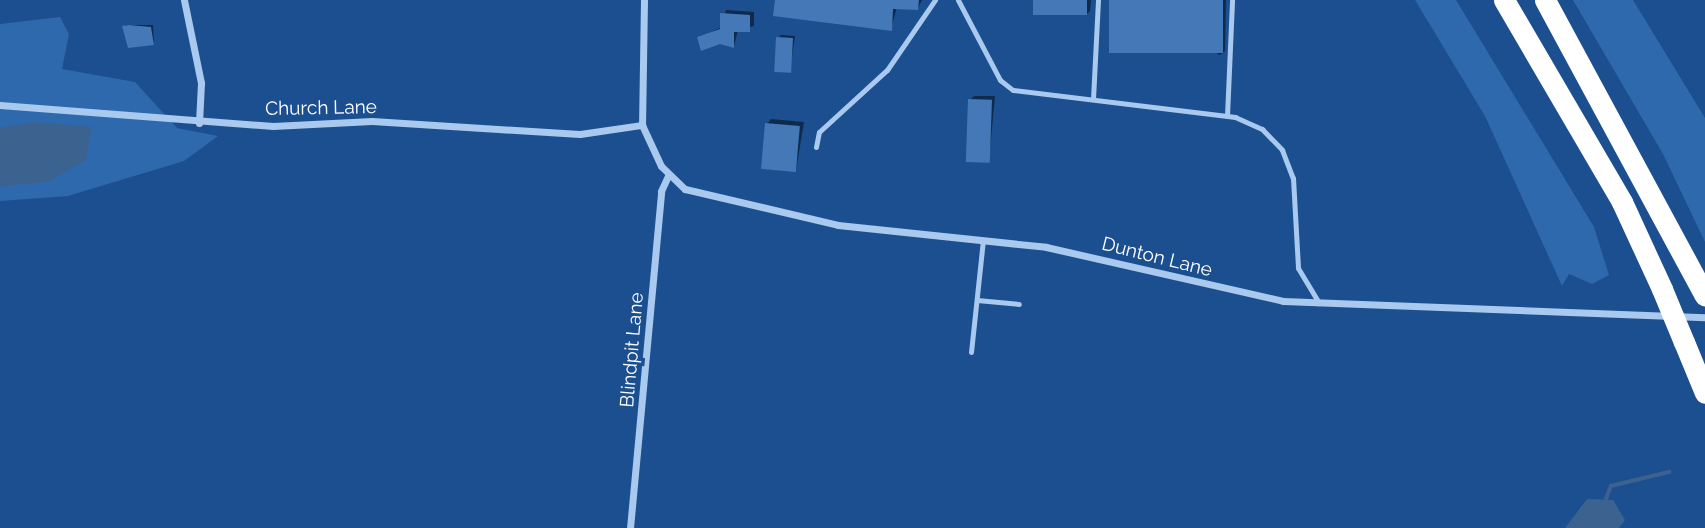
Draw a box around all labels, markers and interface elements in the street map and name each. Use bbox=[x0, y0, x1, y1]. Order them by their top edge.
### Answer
street label: Church Lane bbox=[265, 96, 377, 120]
street label: Dunton Lane bbox=[1099, 232, 1215, 282]
street label: Blindpit Lane bbox=[616, 291, 648, 409]

